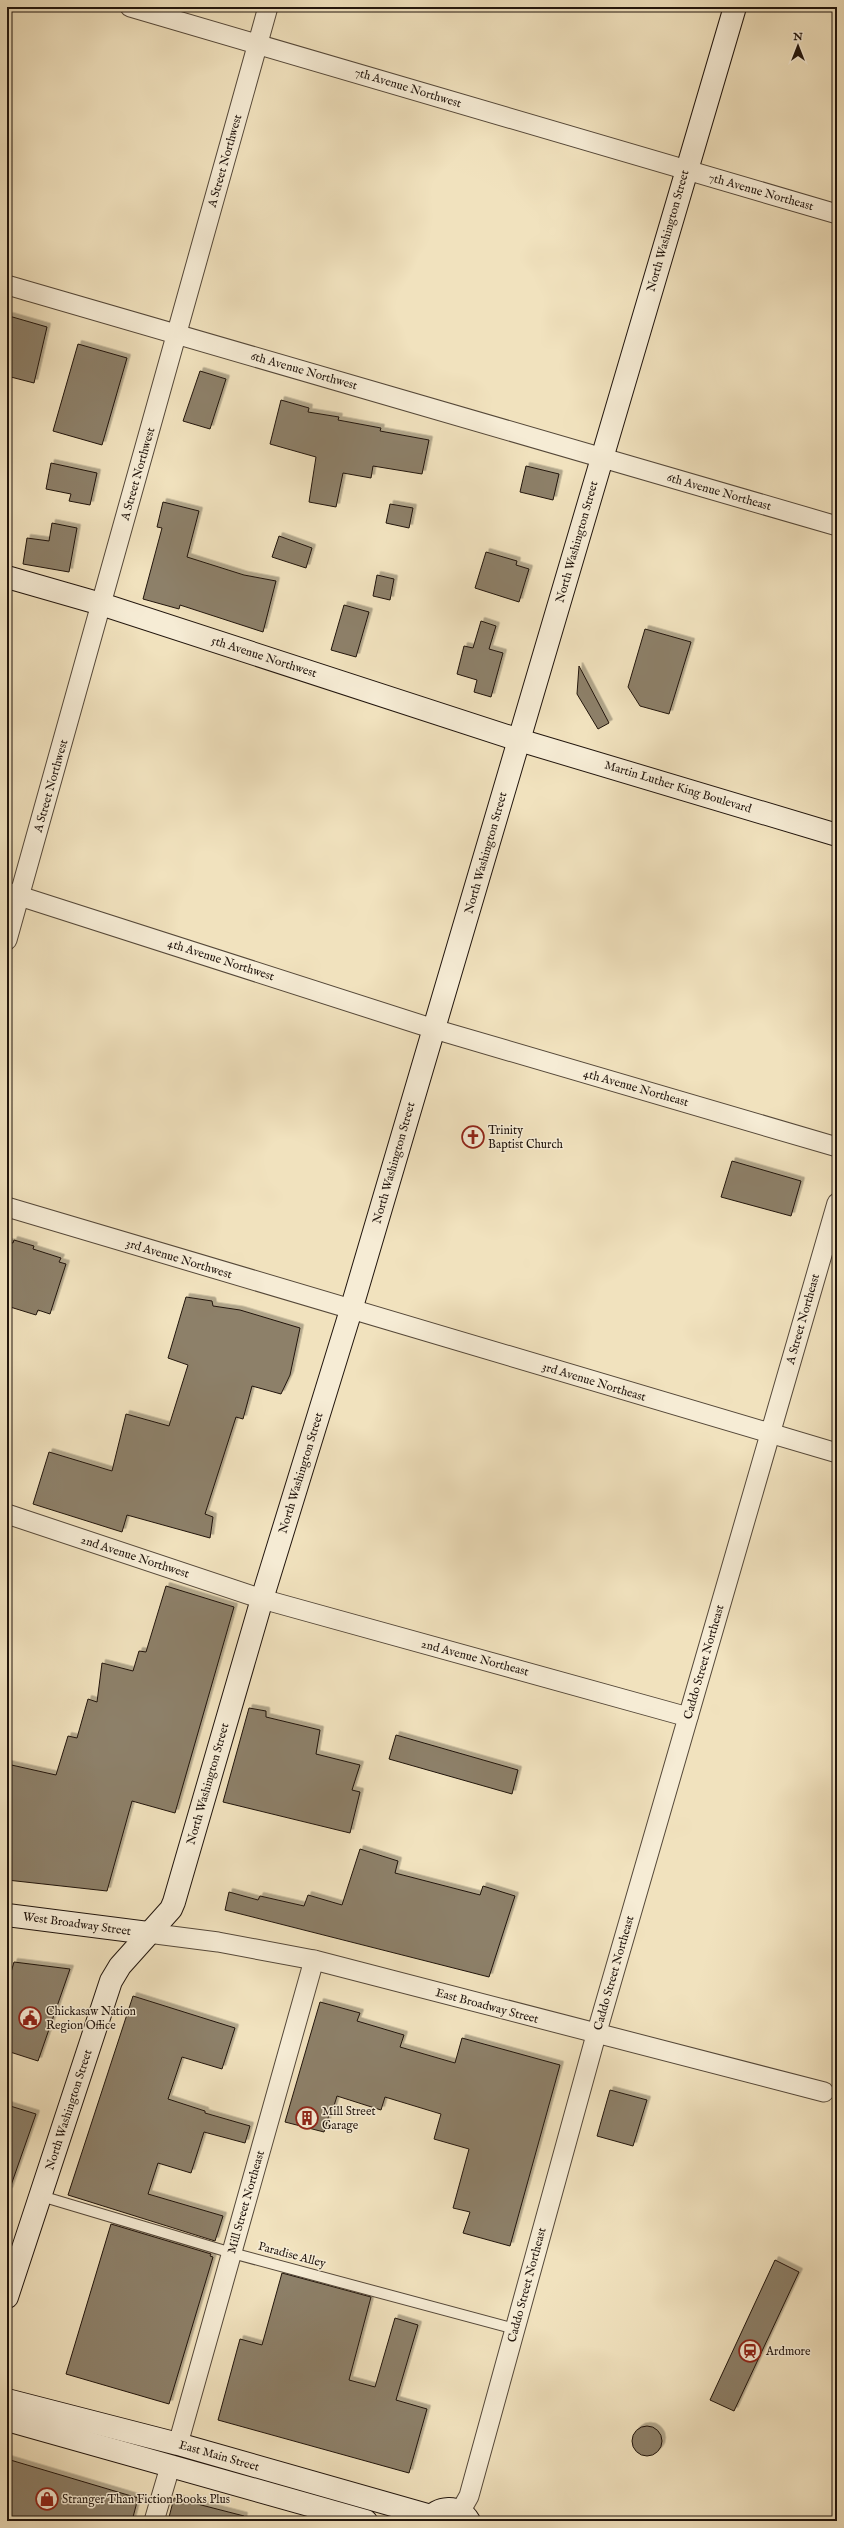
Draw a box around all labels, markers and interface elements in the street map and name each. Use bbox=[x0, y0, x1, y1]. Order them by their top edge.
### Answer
north arrow bbox=[778, 26, 818, 66]
text: N bbox=[792, 30, 803, 44]
street label: 7th Avenue Northwest bbox=[353, 65, 463, 111]
street label: A Street Northwest bbox=[204, 113, 245, 210]
street label: North Washington Street bbox=[643, 168, 693, 294]
street label: 7th Avenue Northeast bbox=[707, 170, 815, 214]
street label: 6th Avenue Northwest bbox=[249, 349, 359, 393]
street label: A Street Northwest bbox=[117, 426, 158, 523]
street label: 6th Avenue Northeast bbox=[665, 470, 773, 514]
street label: North Washington Street bbox=[552, 479, 602, 605]
street label: 5th Avenue Northwest bbox=[210, 633, 318, 681]
street label: A Street Northwest bbox=[30, 738, 71, 835]
street label: Martin Luther King Boulevard bbox=[603, 757, 754, 817]
street label: North Washington Street bbox=[461, 790, 511, 916]
street label: 4th Avenue Northwest bbox=[166, 936, 276, 984]
street label: 4th Avenue Northeast bbox=[582, 1066, 690, 1110]
street label: North Washington Street bbox=[369, 1100, 419, 1226]
place label: Trinity Baptist Church bbox=[488, 1123, 564, 1153]
church icon: Trinity Baptist Church bbox=[460, 1124, 486, 1150]
street label: 3rd Avenue Northwest bbox=[124, 1236, 234, 1282]
street label: A Street Northeast bbox=[783, 1272, 823, 1367]
street label: 3rd Avenue Northeast bbox=[540, 1359, 648, 1405]
street label: North Washington Street bbox=[275, 1411, 327, 1535]
street label: 2nd Avenue Northwest bbox=[79, 1532, 191, 1582]
street label: Caddo Street Northeast bbox=[680, 1603, 728, 1721]
street label: 2nd Avenue Northeast bbox=[420, 1636, 530, 1680]
street label: North Washington Street bbox=[183, 1721, 233, 1847]
street label: West Broadway Street bbox=[22, 1909, 132, 1939]
street label: Caddo Street Northeast bbox=[590, 1914, 638, 2032]
street label: East Broadway Street bbox=[434, 1985, 540, 2027]
place label: Chickasaw Nation Region Office bbox=[46, 2004, 137, 2033]
public building icon: Chickasaw Nation Region Office bbox=[17, 2005, 43, 2031]
street label: North Washington Street bbox=[42, 2048, 96, 2172]
place label: Mill Street Garage bbox=[322, 2104, 376, 2133]
building icon: Mill Street Garage bbox=[294, 2105, 320, 2131]
street label: Mill Street Northeast bbox=[224, 2149, 268, 2255]
street label: Caddo Street Northeast bbox=[504, 2226, 550, 2344]
street label: Paradise Alley bbox=[256, 2239, 328, 2271]
station icon: Ardmore bbox=[737, 2338, 763, 2364]
place label: Ardmore bbox=[765, 2344, 811, 2359]
street label: East Main Street bbox=[177, 2437, 261, 2475]
shop icon: Stranger Than Fiction Books Plus bbox=[34, 2486, 60, 2512]
place label: Stranger Than Fiction Books Plus bbox=[62, 2492, 230, 2507]

